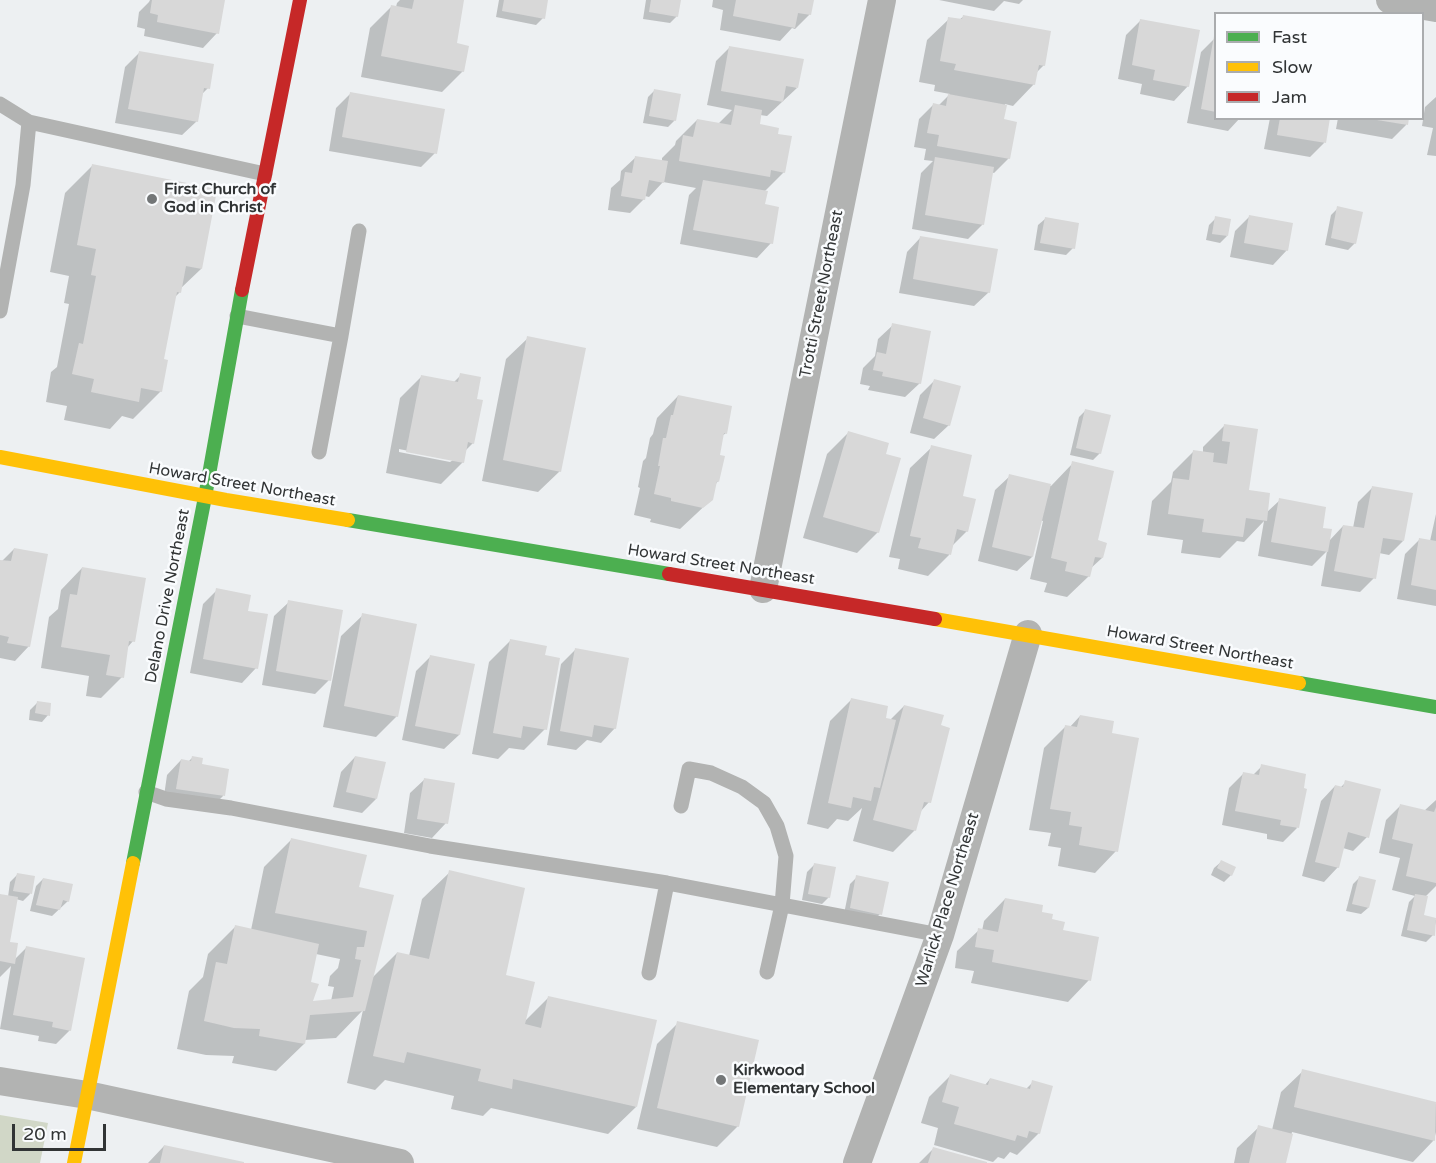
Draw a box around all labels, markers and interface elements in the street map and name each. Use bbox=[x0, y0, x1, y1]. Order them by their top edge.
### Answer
legend bbox=[1214, 12, 1424, 120]
text: Fast bbox=[1272, 26, 1307, 48]
text: Slow bbox=[1272, 56, 1313, 78]
text: Jam bbox=[1272, 86, 1307, 108]
place label: First Church of God in Christ bbox=[164, 180, 276, 218]
marker: First Church of God in Christ bbox=[145, 192, 159, 206]
street label: Trotti Street Northeast bbox=[796, 208, 848, 380]
street label: Howard Street Northeast bbox=[147, 459, 337, 511]
street label: Delano Drive Northeast bbox=[142, 507, 194, 685]
street label: Howard Street Northeast bbox=[626, 541, 816, 589]
street label: Howard Street Northeast bbox=[1105, 622, 1295, 674]
street label: Warlick Place Northeast bbox=[912, 810, 984, 990]
place label: Kirkwood Elementary School bbox=[733, 1061, 875, 1099]
marker: Kirkwood Elementary School bbox=[714, 1073, 728, 1087]
scale bar bbox=[15, 1112, 110, 1150]
text: 20 m bbox=[23, 1123, 67, 1145]

